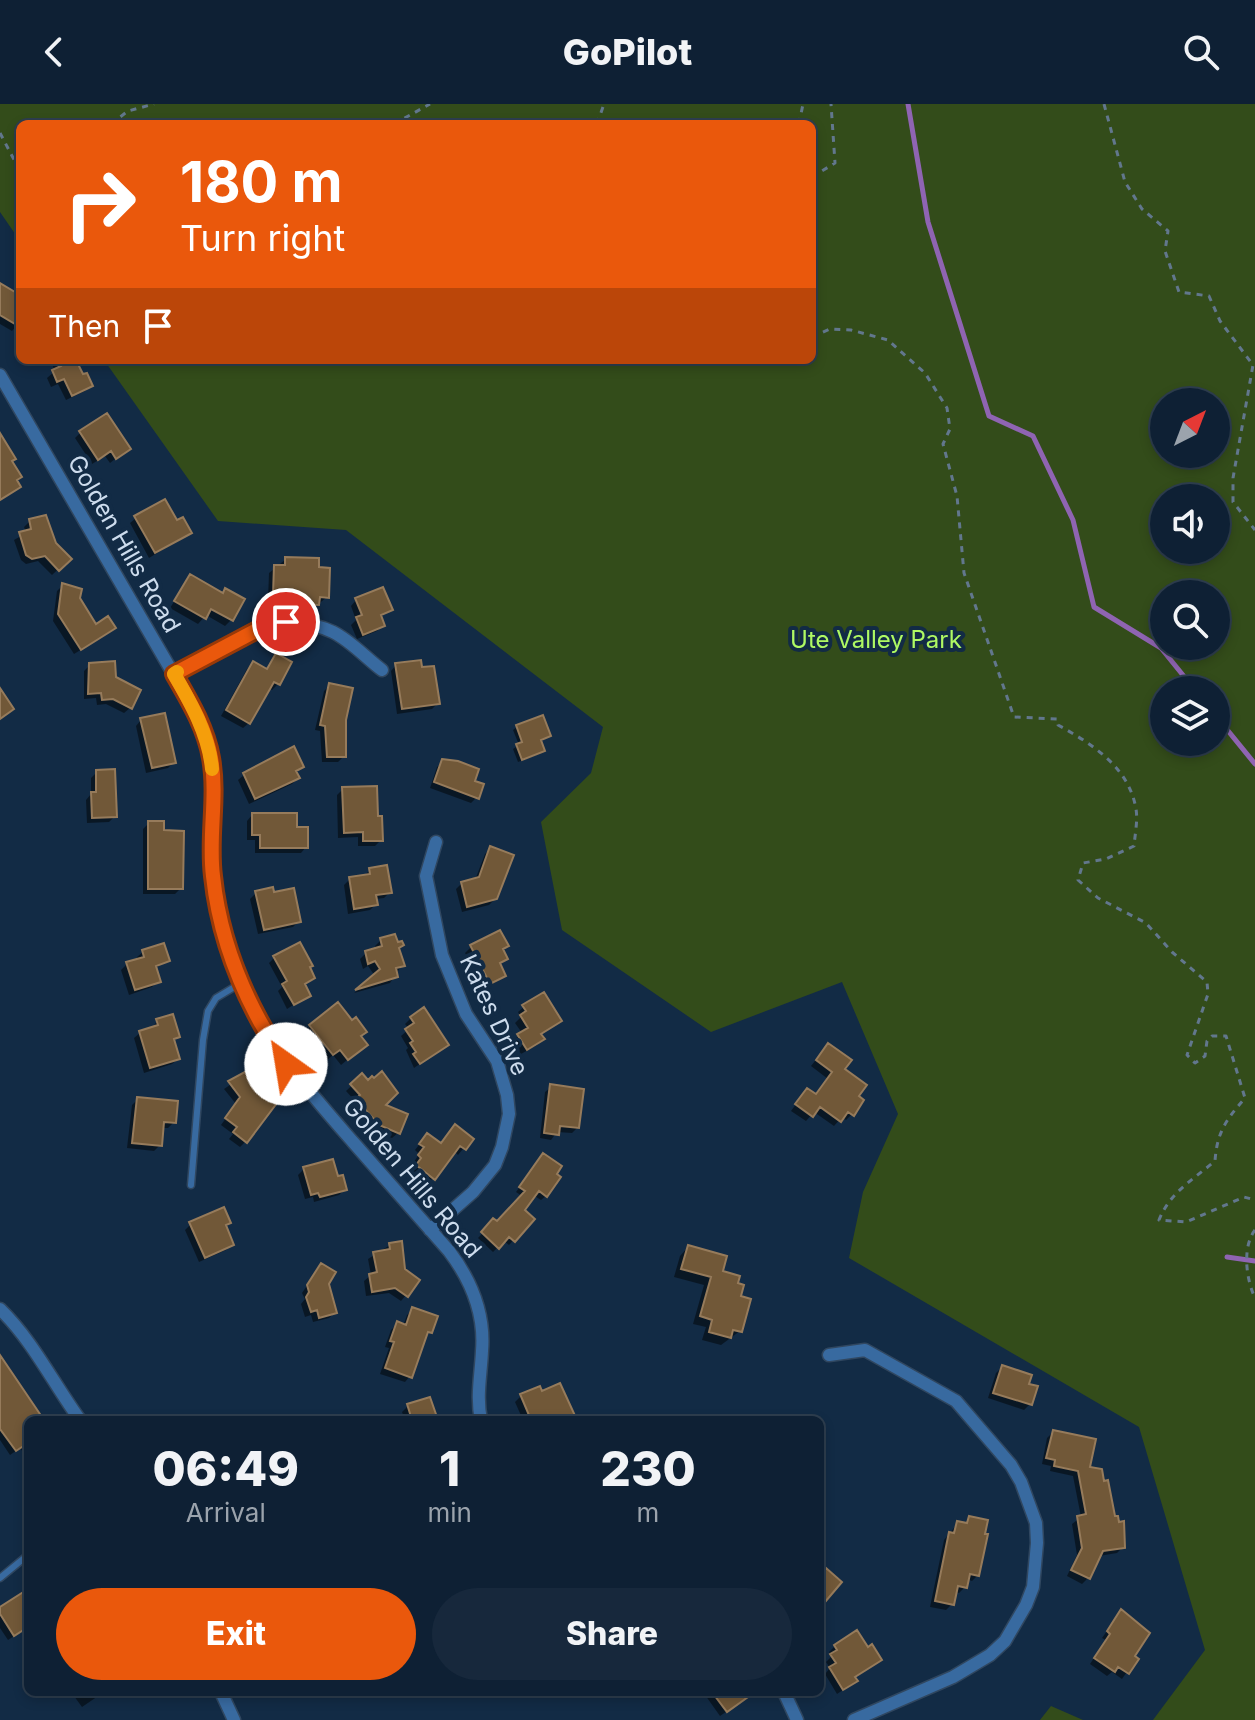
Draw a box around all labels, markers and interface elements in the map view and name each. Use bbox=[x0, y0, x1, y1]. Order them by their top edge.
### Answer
icon: back bbox=[32, 30, 76, 74]
text: GoPilot bbox=[563, 30, 692, 74]
icon: search bbox=[1179, 30, 1223, 74]
text: 180 m bbox=[180, 148, 343, 216]
icon: right bbox=[48, 152, 152, 256]
text: Turn right bbox=[180, 216, 345, 260]
icon: arrive bbox=[136, 304, 180, 348]
text: Then bbox=[48, 308, 120, 344]
north arrow bbox=[1150, 388, 1230, 468]
map controls bbox=[1150, 388, 1230, 756]
street label: Golden Hills Road bbox=[62, 450, 187, 638]
button: sound bbox=[1150, 484, 1230, 564]
button: search bbox=[1150, 580, 1230, 660]
pin bbox=[252, 588, 320, 656]
icon: arrive bbox=[264, 600, 308, 644]
park label: Ute Valley Park bbox=[790, 625, 962, 654]
button: layers bbox=[1150, 676, 1230, 756]
street label: Kates Drive bbox=[454, 950, 535, 1080]
position arrow bbox=[244, 1022, 328, 1106]
street label: Golden Hills Road bbox=[337, 1092, 488, 1264]
text: 06:49 bbox=[152, 1439, 299, 1498]
text: 1 bbox=[439, 1439, 460, 1498]
text: 230 bbox=[600, 1439, 696, 1498]
text: Arrival bbox=[186, 1497, 266, 1528]
text: min bbox=[427, 1497, 472, 1528]
text: m bbox=[637, 1497, 659, 1528]
button: Exit bbox=[56, 1588, 416, 1680]
button: Share bbox=[432, 1588, 792, 1680]

